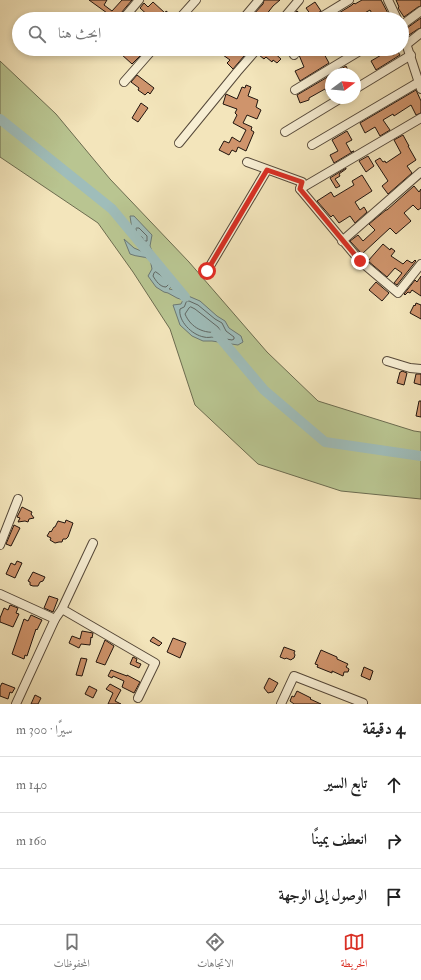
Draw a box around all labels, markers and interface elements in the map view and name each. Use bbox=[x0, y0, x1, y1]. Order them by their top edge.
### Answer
search box bbox=[12, 12, 409, 56]
icon: search bbox=[26, 23, 48, 45]
text: ابحث هنا bbox=[58, 24, 101, 43]
north arrow bbox=[325, 68, 361, 104]
route end bbox=[351, 252, 369, 270]
route start bbox=[198, 262, 216, 280]
text: 4 دقيقة bbox=[363, 718, 405, 739]
text: سيرًا · 300 m bbox=[16, 722, 73, 738]
text: تابع السير bbox=[325, 774, 367, 793]
icon: ahead bbox=[383, 774, 405, 796]
text: 140 m bbox=[16, 777, 47, 793]
text: انعطف يمينًا bbox=[312, 830, 367, 849]
icon: right bbox=[383, 830, 405, 852]
text: 160 m bbox=[16, 833, 47, 849]
text: الوصول إلى الوجهة bbox=[279, 886, 367, 905]
icon: arrive bbox=[383, 886, 405, 908]
tab: المحفوظات bbox=[54, 931, 90, 974]
tab: الاتجاهات bbox=[197, 931, 234, 974]
tab: الخريطة bbox=[341, 931, 367, 974]

